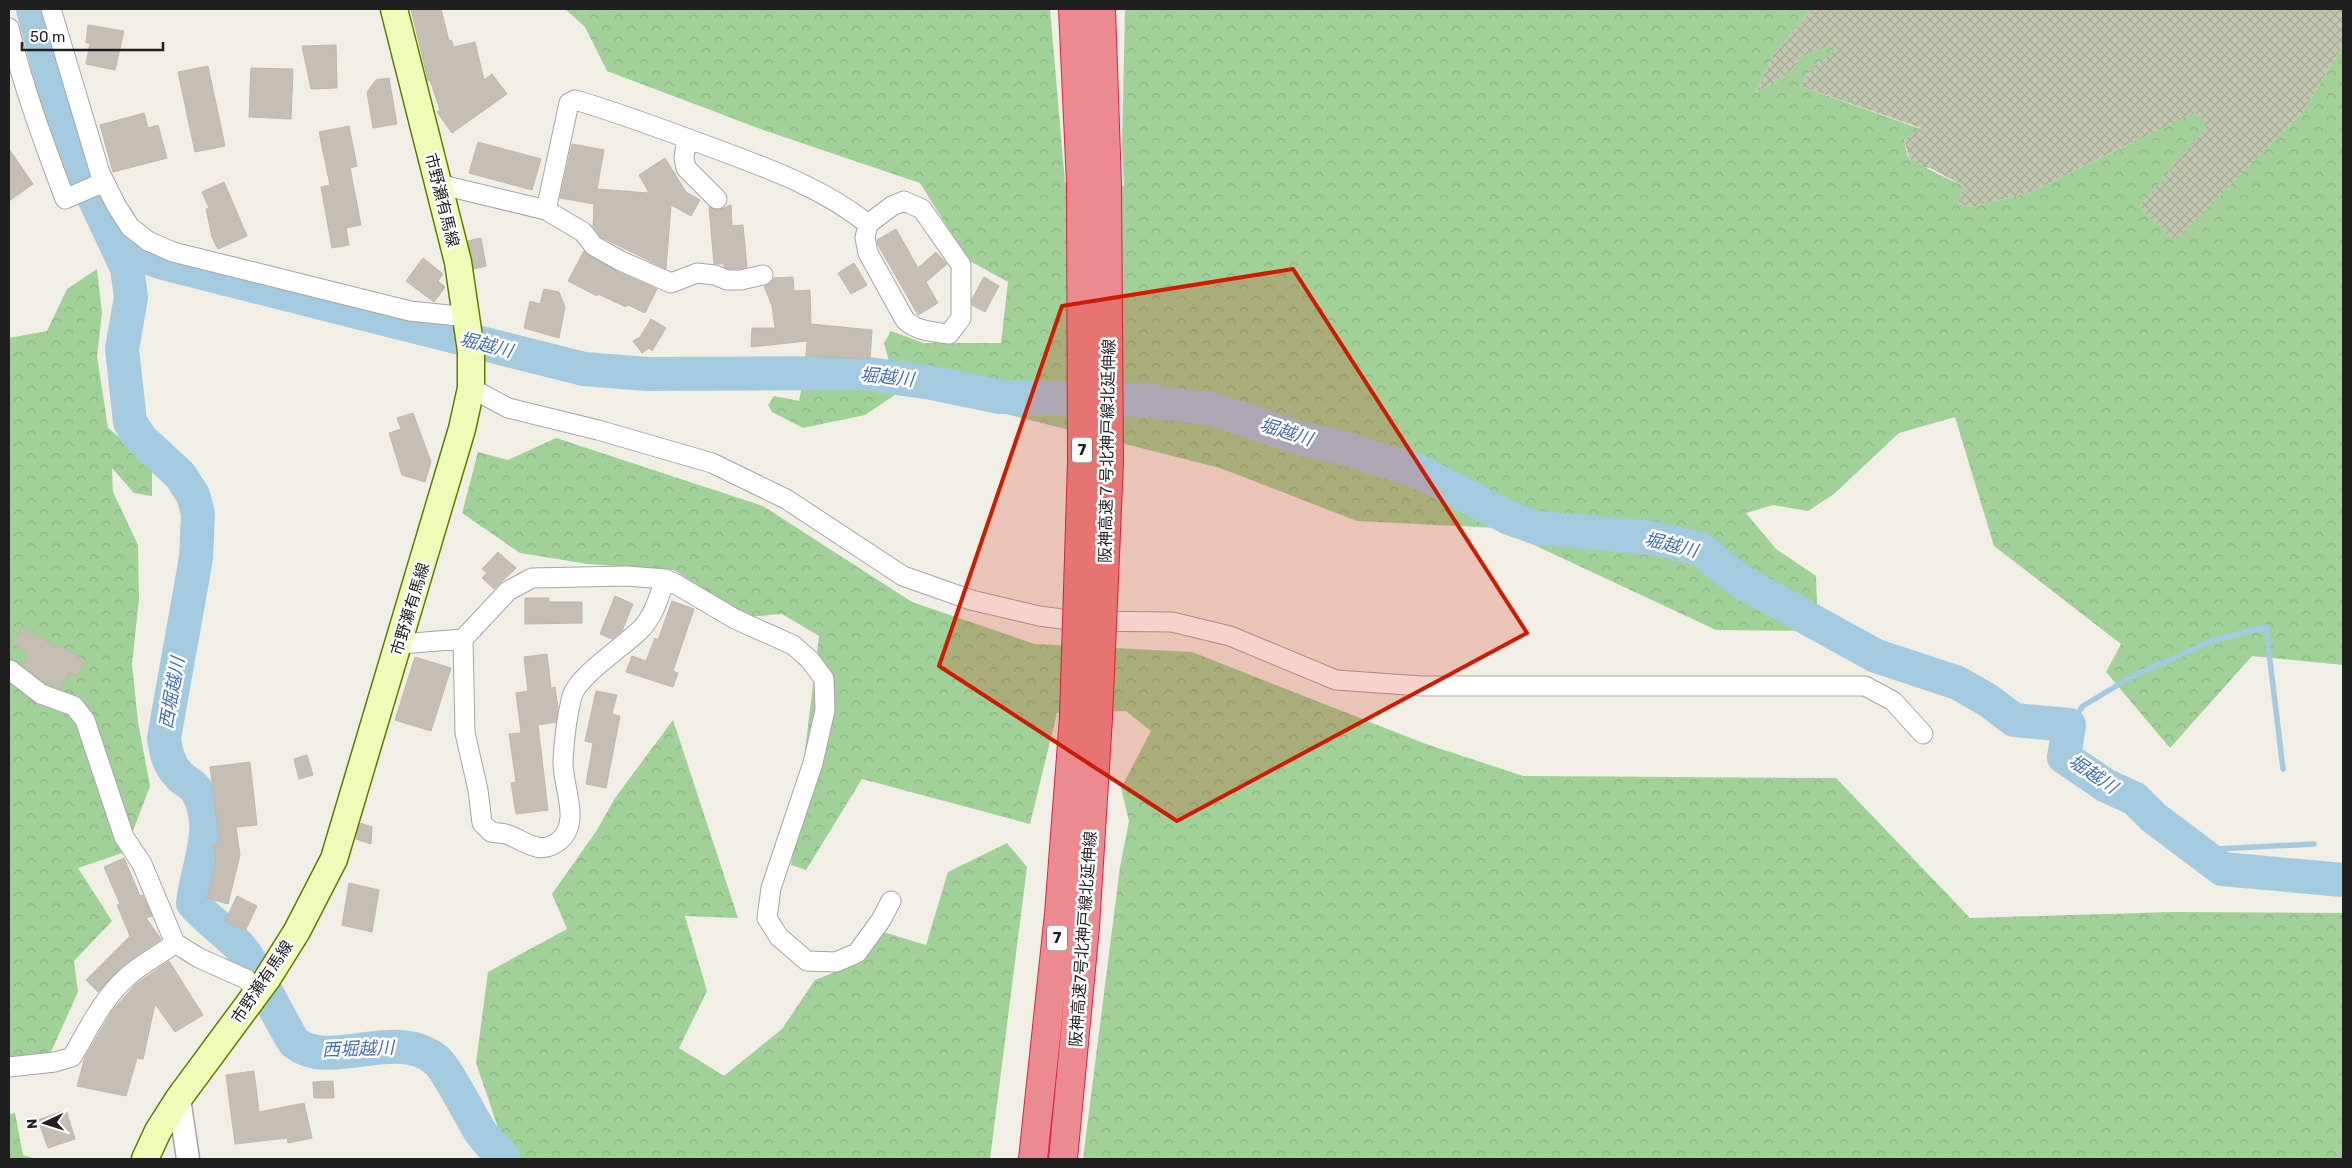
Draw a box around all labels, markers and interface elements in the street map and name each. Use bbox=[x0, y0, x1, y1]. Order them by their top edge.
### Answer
scale bar bbox=[22, 20, 164, 52]
text: 50 m bbox=[30, 28, 65, 46]
street label: 市野瀬有馬線 bbox=[421, 151, 463, 249]
water label: 堀越川 bbox=[457, 328, 517, 363]
street label: 阪神高速７号北神戸線北延伸線 bbox=[1096, 339, 1118, 563]
water label: 堀越川 bbox=[859, 363, 917, 391]
water label: 堀越川 bbox=[1257, 414, 1317, 451]
road number: 7 bbox=[1072, 438, 1092, 462]
water label: 堀越川 bbox=[1642, 528, 1702, 563]
street label: 市野瀬有馬線 bbox=[387, 560, 433, 658]
water label: 西堀越川 bbox=[155, 654, 189, 730]
water label: 堀越川 bbox=[2064, 750, 2123, 799]
street label: 阪神高速7号北神戸線北延伸線 bbox=[1066, 830, 1100, 1048]
road number: 7 bbox=[1047, 926, 1067, 950]
street label: 市野瀬有馬線 bbox=[227, 937, 297, 1027]
water label: 西堀越川 bbox=[322, 1037, 396, 1061]
north arrow bbox=[20, 1098, 70, 1148]
text: N bbox=[24, 1118, 41, 1129]

